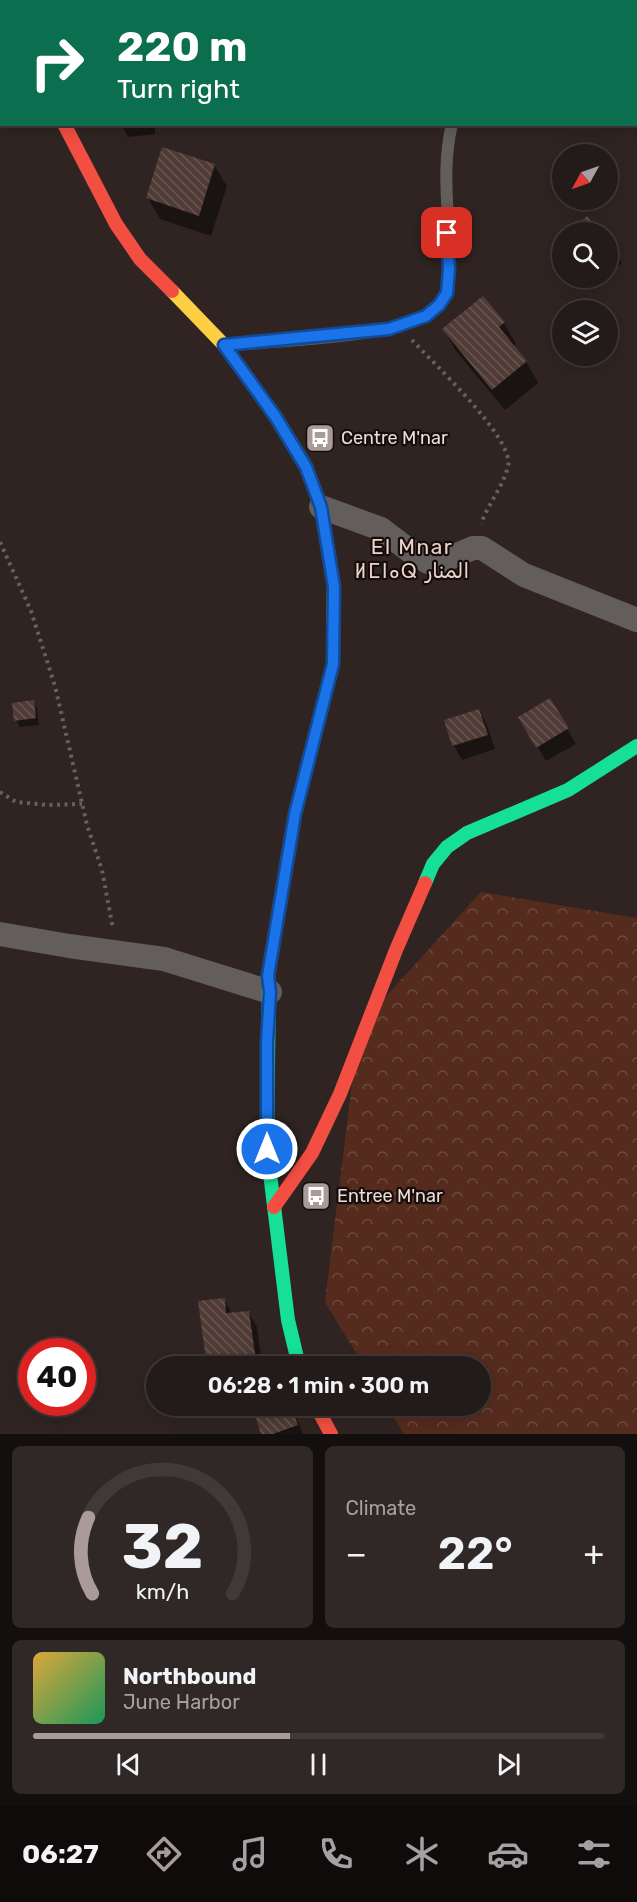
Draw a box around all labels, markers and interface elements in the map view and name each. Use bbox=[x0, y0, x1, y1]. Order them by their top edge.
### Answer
text: 220 m bbox=[117, 22, 248, 72]
icon: right bbox=[18, 24, 96, 102]
text: Turn right bbox=[117, 73, 240, 105]
north arrow bbox=[552, 144, 618, 210]
map controls bbox=[552, 144, 618, 366]
pin bbox=[421, 207, 472, 258]
icon: arrive bbox=[430, 216, 463, 249]
button: search bbox=[552, 222, 618, 288]
button: layers bbox=[552, 300, 618, 366]
bus stop icon: Centre M'nar bbox=[304, 422, 336, 454]
place label: Centre M'nar bbox=[341, 427, 448, 449]
district label: El Mnar ⵍⵎⵏⴰⵕ المنار bbox=[355, 534, 469, 583]
position arrow bbox=[235, 1117, 299, 1181]
bus stop icon: Entree M'nar bbox=[300, 1180, 332, 1212]
place label: Entree M'nar bbox=[337, 1185, 443, 1207]
speed limit sign: 40 bbox=[18, 1338, 96, 1416]
text: 06:28 · 1 min · 300 m bbox=[208, 1372, 429, 1399]
text: Climate bbox=[346, 1496, 416, 1520]
text: 32 bbox=[121, 1510, 203, 1584]
text: 22° bbox=[438, 1527, 513, 1580]
text: − bbox=[346, 1534, 367, 1573]
text: + bbox=[583, 1534, 604, 1573]
text: km/h bbox=[135, 1579, 189, 1604]
text: Northbound bbox=[123, 1663, 256, 1690]
text: June Harbor bbox=[123, 1690, 240, 1714]
icon: previous bbox=[112, 1748, 145, 1781]
icon: pause bbox=[302, 1748, 335, 1781]
icon: next bbox=[492, 1748, 525, 1781]
icon: directions bbox=[143, 1833, 185, 1875]
icon: music bbox=[229, 1833, 271, 1875]
icon: phone bbox=[315, 1833, 357, 1875]
icon: climate bbox=[401, 1833, 443, 1875]
icon: car bbox=[487, 1833, 529, 1875]
icon: filters bbox=[573, 1833, 615, 1875]
text: 06:27 bbox=[22, 1838, 99, 1870]

